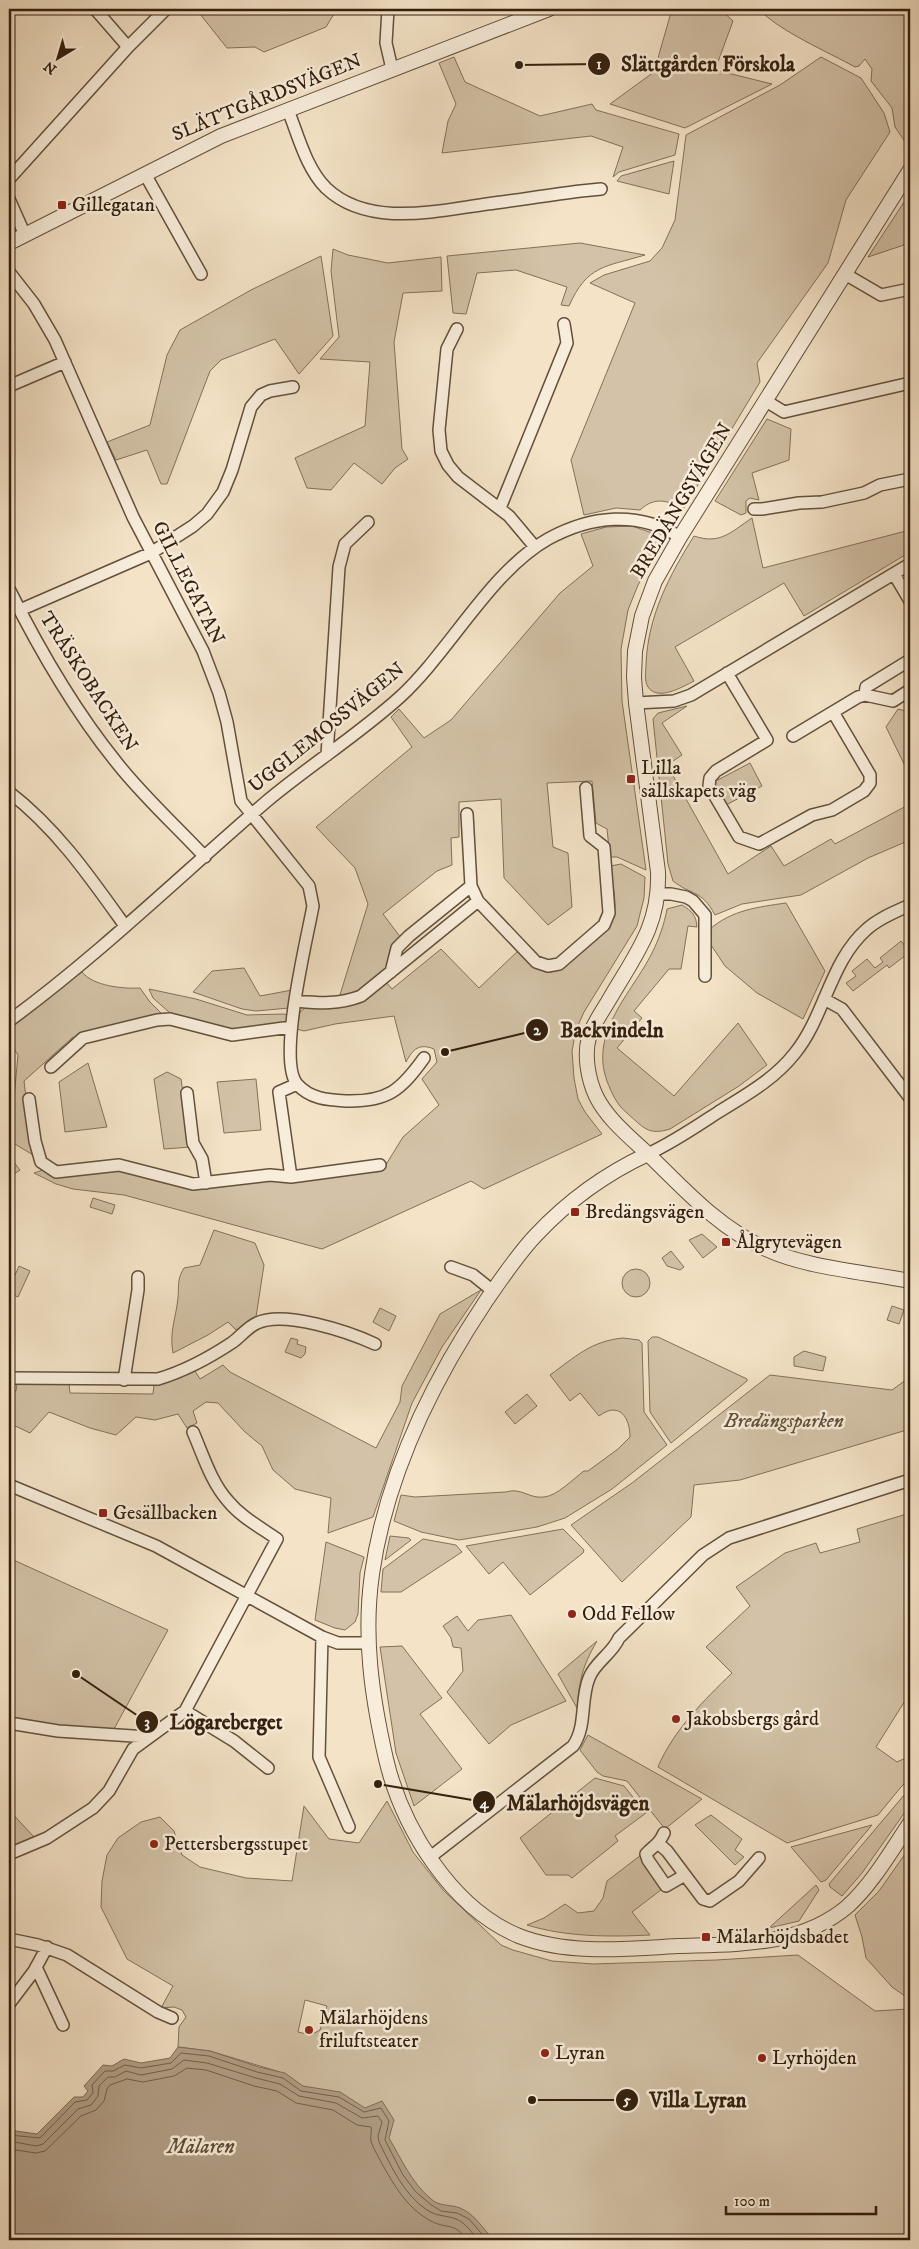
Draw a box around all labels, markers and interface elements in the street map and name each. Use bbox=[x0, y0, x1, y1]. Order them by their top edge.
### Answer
north arrow bbox=[32, 32, 82, 82]
callout: Slättgården Förskola bbox=[586, 46, 805, 82]
street label: SLÄTTGÅRDSVÄGEN bbox=[168, 48, 366, 148]
text: Slättgården Förskola bbox=[621, 52, 796, 78]
text: 1 bbox=[596, 55, 602, 74]
text: N bbox=[40, 57, 61, 78]
place label: Gillegatan bbox=[72, 193, 156, 218]
marker: Gillegatan bbox=[56, 199, 68, 211]
street label: BREDÄNGSVÄGEN bbox=[626, 419, 738, 583]
street label: GILLEGATAN bbox=[146, 517, 230, 649]
street label: TRÄSKOBACKEN bbox=[33, 607, 143, 757]
street label: UGGLEMOSSVÄGEN bbox=[244, 657, 410, 799]
place label: Lilla sällskapets väg bbox=[641, 756, 756, 804]
marker: Lilla sällskapets väg bbox=[625, 773, 637, 785]
callout: Backvindeln bbox=[525, 1012, 673, 1048]
text: Backvindeln bbox=[560, 1018, 665, 1044]
text: 2 bbox=[533, 1021, 541, 1040]
place label: Bredängsvägen bbox=[585, 1200, 705, 1225]
marker: Bredängsvägen bbox=[569, 1206, 581, 1218]
place label: Ålgrytevägen bbox=[736, 1229, 842, 1255]
marker: Ålgrytevägen bbox=[720, 1236, 732, 1248]
park label: Bredängsparken bbox=[723, 1409, 844, 1434]
place label: Gesällbacken bbox=[113, 1501, 218, 1526]
marker: Gesällbacken bbox=[97, 1507, 109, 1519]
place label: Odd Fellow bbox=[582, 1602, 675, 1627]
marker: Odd Fellow bbox=[566, 1608, 578, 1620]
callout: Lögareberget bbox=[135, 1704, 293, 1740]
place label: Jakobsbergs gård bbox=[684, 1707, 819, 1732]
text: Lögareberget bbox=[170, 1710, 283, 1736]
text: 3 bbox=[144, 1713, 150, 1732]
marker: Jakobsbergs gård bbox=[670, 1713, 682, 1725]
callout: Mälarhöjdsvägen bbox=[471, 1784, 659, 1820]
text: Mälarhöjdsvägen bbox=[507, 1791, 650, 1818]
text: 4 bbox=[479, 1794, 490, 1813]
place label: Pettersbergsstupet bbox=[164, 1832, 308, 1857]
marker: Pettersbergsstupet bbox=[148, 1838, 160, 1850]
place label: Mälarhöjdsbadet bbox=[716, 1925, 849, 1950]
marker: Mälarhöjdsbadet bbox=[700, 1931, 712, 1943]
place label: Mälarhöjdens friluftsteater bbox=[319, 2006, 428, 2054]
marker: Mälarhöjdens friluftsteater bbox=[303, 2024, 315, 2036]
place label: Lyran bbox=[555, 2041, 606, 2066]
place label: Lyrhöjden bbox=[772, 2046, 857, 2071]
marker: Lyran bbox=[539, 2047, 551, 2059]
marker: Lyrhöjden bbox=[756, 2052, 768, 2064]
callout: Villa Lyran bbox=[614, 2082, 756, 2118]
text: Villa Lyran bbox=[648, 2088, 748, 2114]
text: 5 bbox=[622, 2091, 631, 2110]
water label: Mälaren bbox=[165, 2134, 235, 2160]
scale bar bbox=[726, 2184, 876, 2216]
text: 100 m bbox=[734, 2192, 770, 2211]

